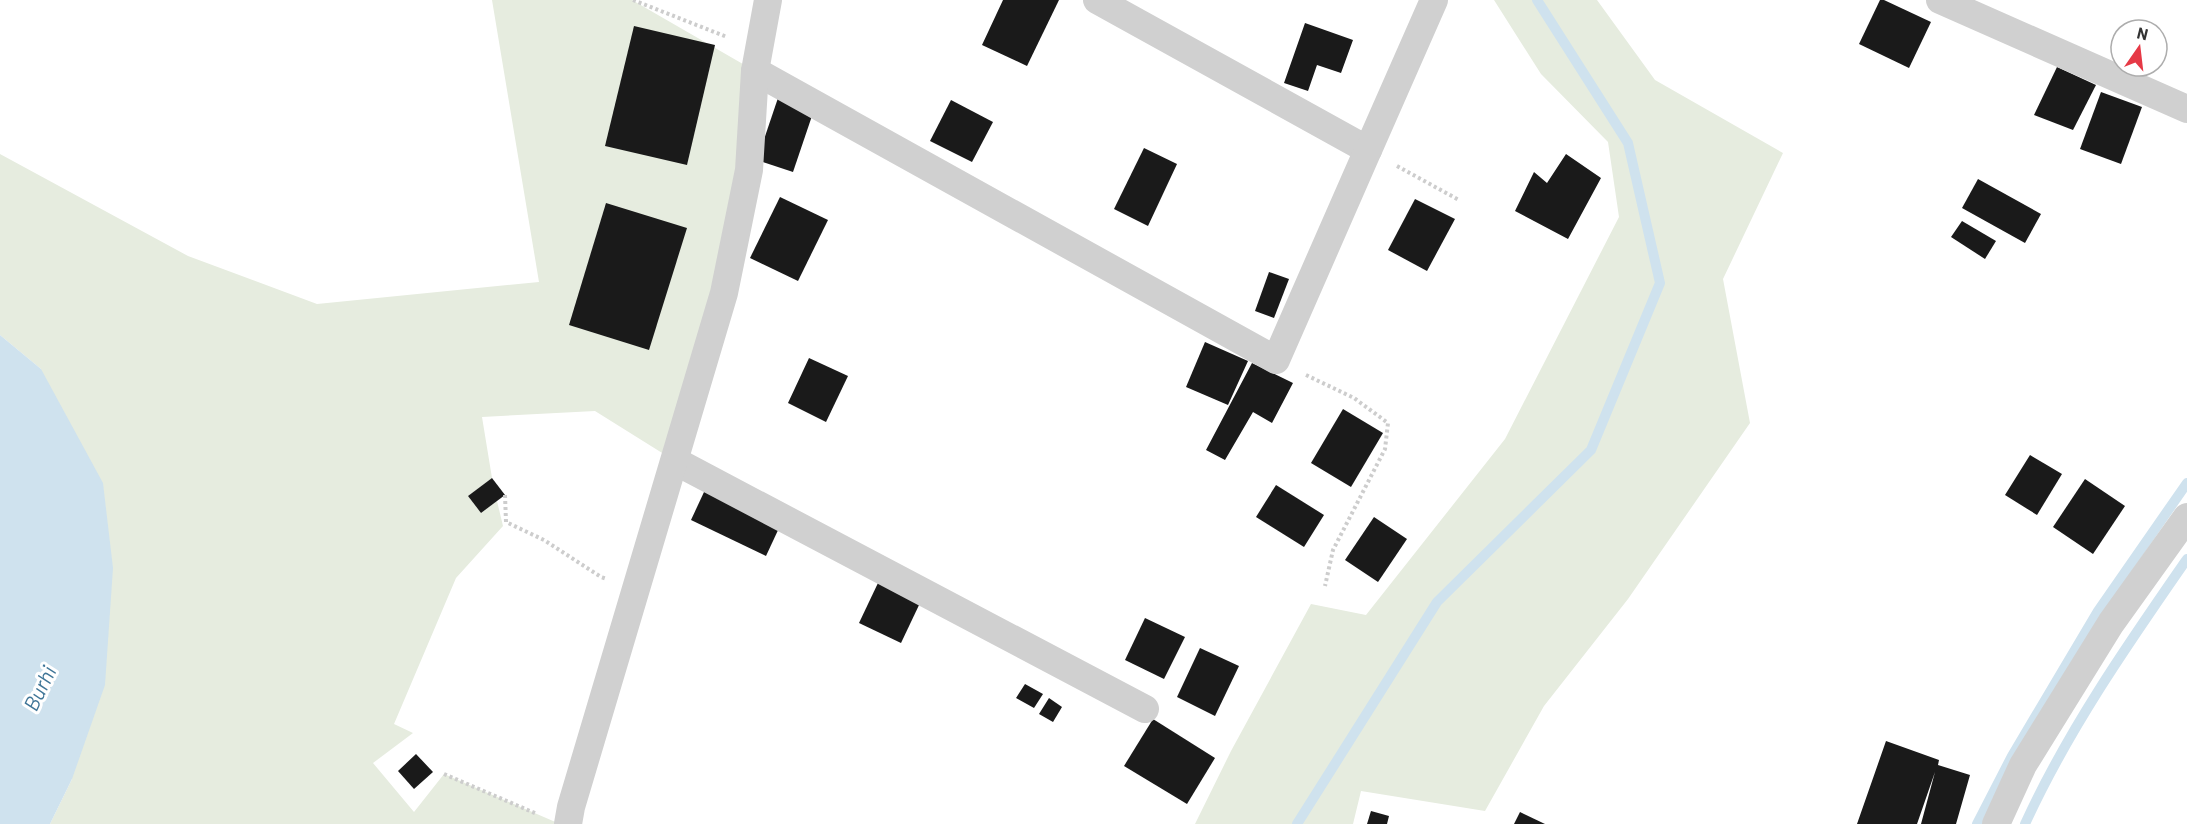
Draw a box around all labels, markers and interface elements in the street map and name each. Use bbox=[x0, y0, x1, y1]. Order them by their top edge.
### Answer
north arrow bbox=[2109, 18, 2169, 78]
text: N bbox=[2135, 22, 2150, 43]
water label: Burhi bbox=[17, 661, 61, 715]

